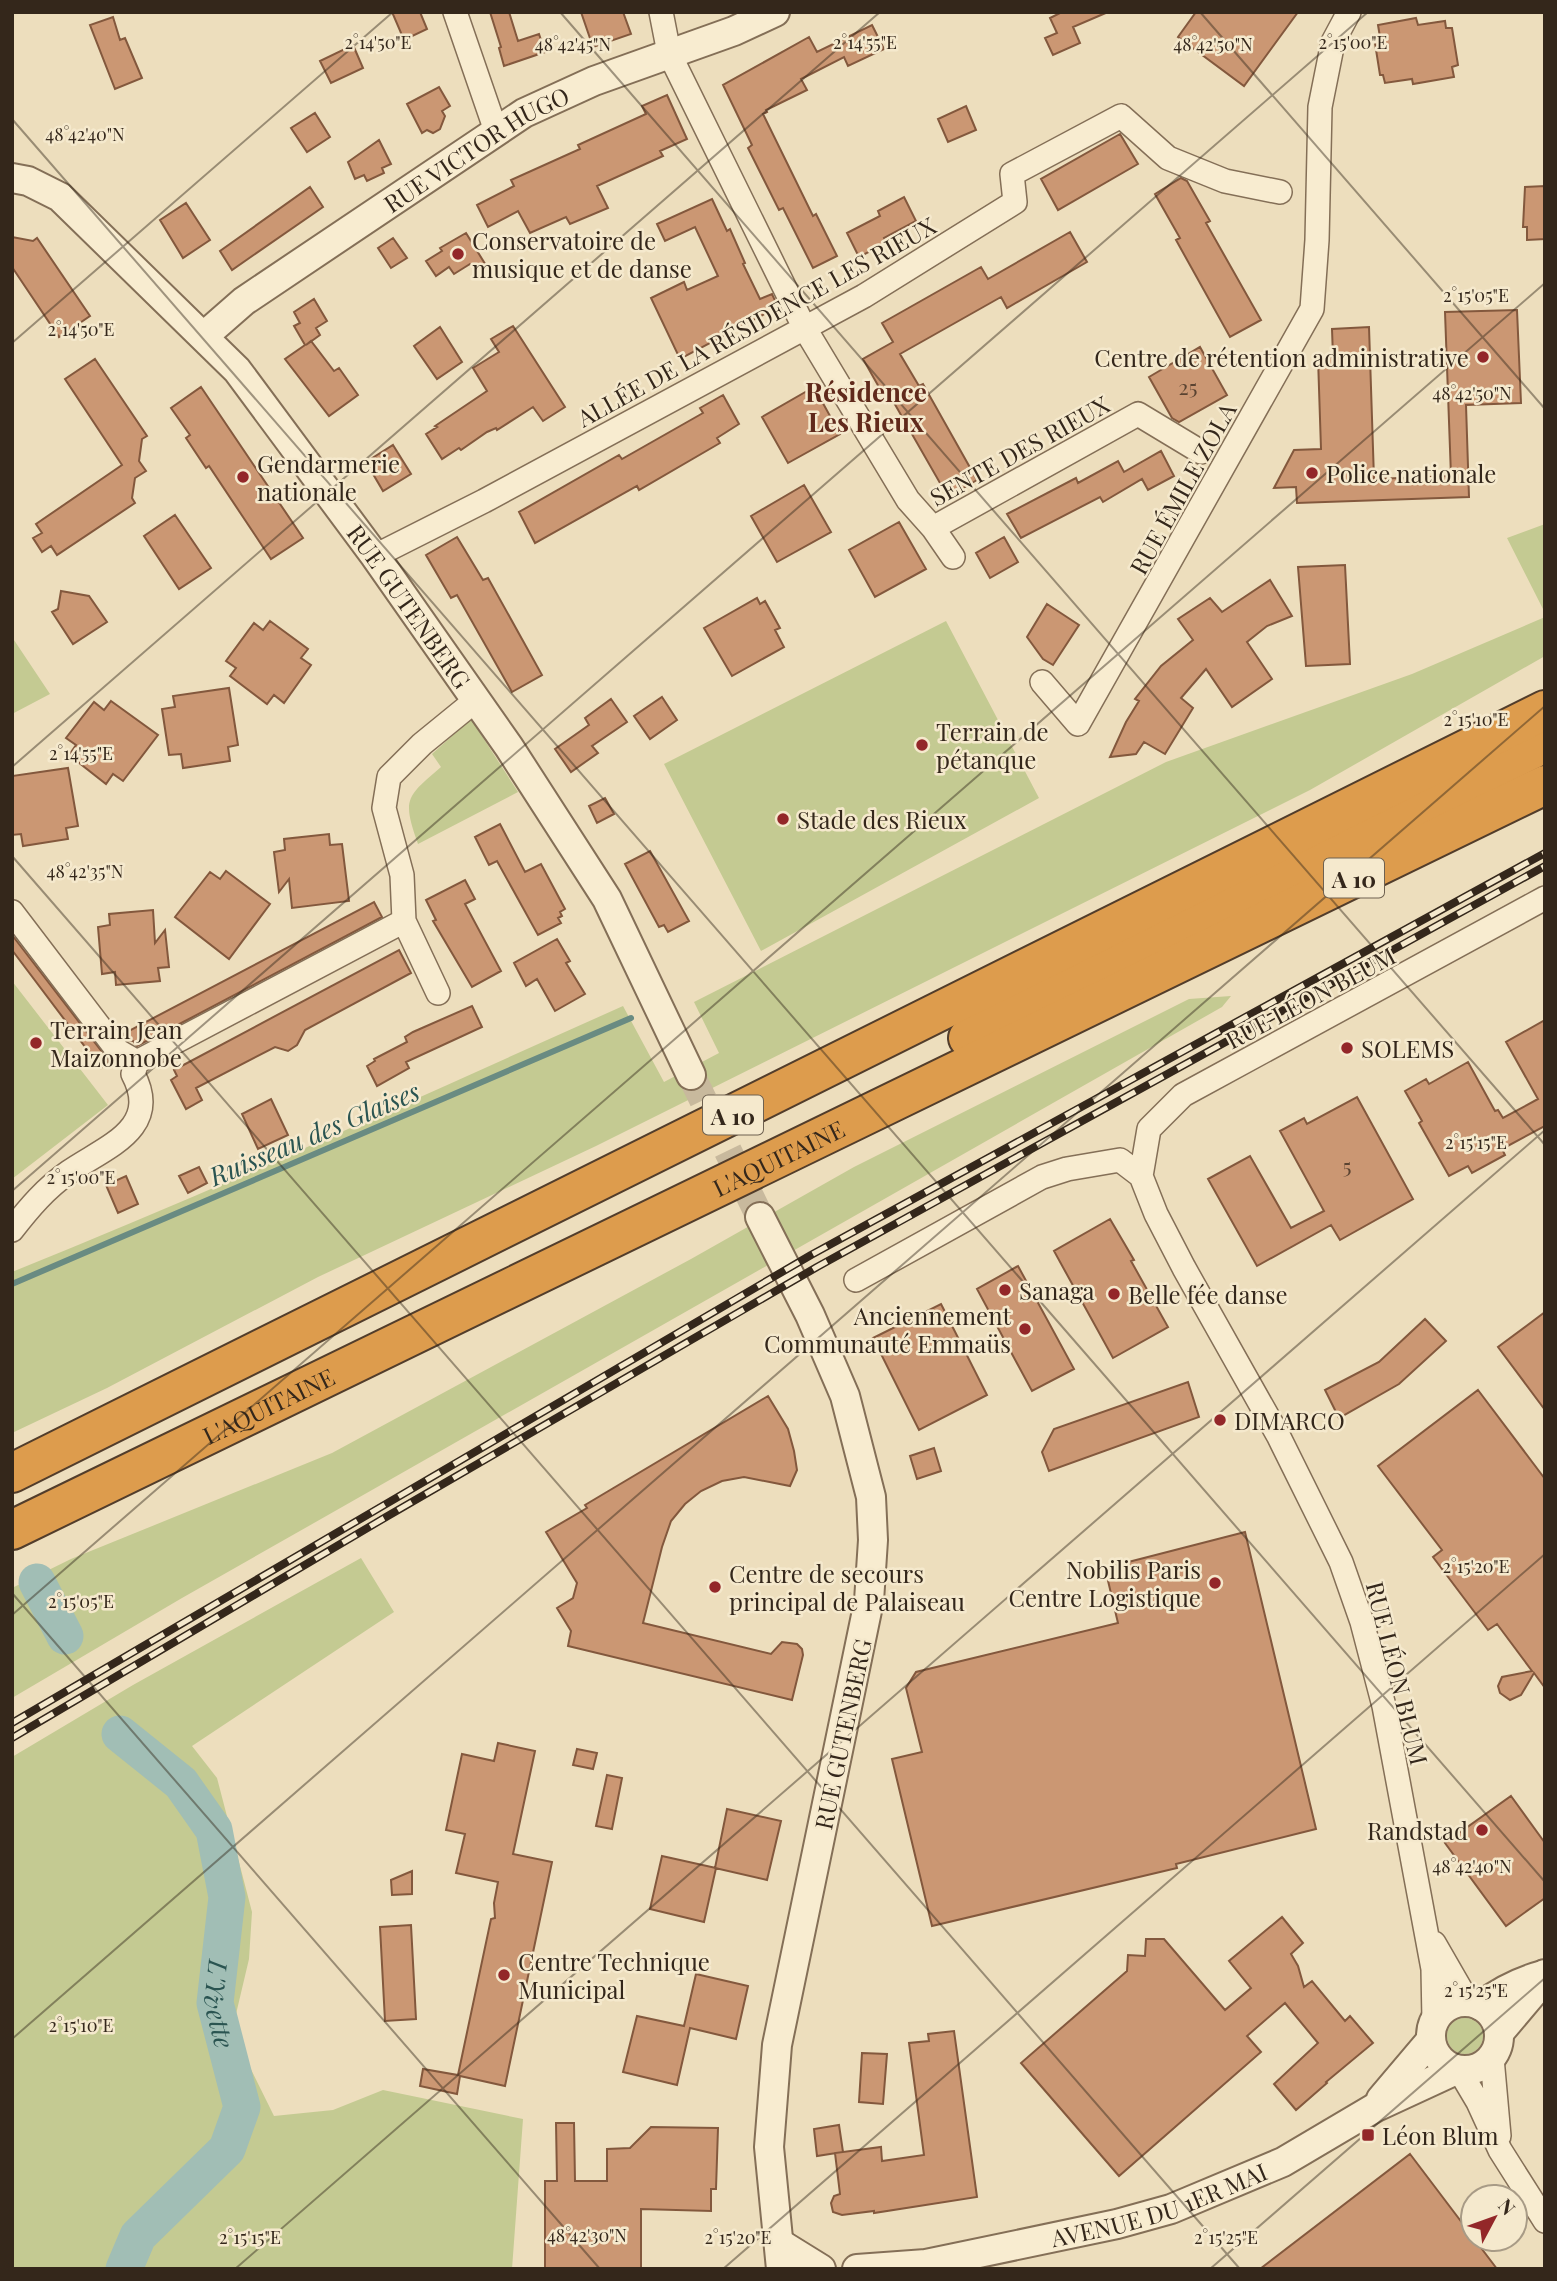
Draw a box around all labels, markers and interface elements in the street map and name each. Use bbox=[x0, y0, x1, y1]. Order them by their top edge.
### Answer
text: 2°14'50"E bbox=[344, 30, 412, 54]
text: 2°14'55"E bbox=[833, 30, 897, 54]
text: 2°15'00"E bbox=[1319, 30, 1388, 54]
text: 48°42'45"N bbox=[535, 32, 611, 56]
text: 48°42'50"N bbox=[1173, 32, 1253, 56]
street label: RUE VICTOR HUGO bbox=[377, 79, 574, 219]
text: 48°42'40"N bbox=[45, 122, 125, 146]
street label: ALLÉE DE LA RÉSIDENCE LES RIEUX bbox=[570, 208, 942, 434]
place label: Conservatoire de musique et de danse bbox=[472, 224, 692, 284]
marker: Conservatoire de musique et de danse bbox=[450, 246, 466, 262]
text: 2°15'05"E bbox=[1443, 283, 1509, 307]
text: 2°14'50"E bbox=[47, 317, 115, 341]
place label: Centre de rétention administrative bbox=[1094, 341, 1469, 373]
marker: Centre de rétention administrative bbox=[1475, 349, 1491, 365]
house number: 25 bbox=[1179, 372, 1197, 400]
district label: Résidence Les Rieux bbox=[805, 374, 927, 439]
text: 48°42'50"N bbox=[1432, 381, 1512, 405]
street label: SENTE DES RIEUX bbox=[924, 387, 1115, 513]
street label: RUE ÉMILE ZOLA bbox=[1122, 396, 1243, 580]
place label: Gendarmerie nationale bbox=[257, 447, 400, 507]
place label: Police nationale bbox=[1326, 457, 1496, 489]
marker: Police nationale bbox=[1304, 465, 1320, 481]
marker: Gendarmerie nationale bbox=[235, 469, 251, 485]
street label: RUE GUTENBERG bbox=[341, 517, 479, 694]
text: 2°15'10"E bbox=[1443, 707, 1509, 731]
place label: Terrain de pétanque bbox=[936, 715, 1049, 775]
marker: Terrain de pétanque bbox=[914, 737, 930, 753]
text: 2°14'55"E bbox=[49, 741, 113, 765]
place label: Stade des Rieux bbox=[797, 803, 967, 835]
marker: Stade des Rieux bbox=[775, 811, 791, 827]
road number: A 10 bbox=[1324, 858, 1384, 898]
text: 48°42'35"N bbox=[46, 859, 124, 883]
street label: RUE LÉON BLUM bbox=[1220, 939, 1400, 1055]
place label: Terrain Jean Maizonnobe bbox=[50, 1013, 182, 1073]
place label: SOLEMS bbox=[1361, 1032, 1454, 1064]
marker: Terrain Jean Maizonnobe bbox=[28, 1035, 44, 1051]
marker: SOLEMS bbox=[1339, 1040, 1355, 1056]
water label: Ruisseau des Glaises bbox=[202, 1073, 425, 1194]
road number: A 10 bbox=[703, 1096, 763, 1134]
street label: L'AQUITAINE bbox=[707, 1112, 849, 1203]
text: 2°15'15"E bbox=[1445, 1130, 1507, 1154]
house number: 5 bbox=[1343, 1151, 1351, 1179]
text: 2°15'00"E bbox=[47, 1165, 116, 1189]
place label: Sanaga bbox=[1019, 1274, 1095, 1306]
place label: Belle fée danse bbox=[1128, 1278, 1288, 1310]
marker: Sanaga bbox=[997, 1282, 1013, 1298]
marker: Belle fée danse bbox=[1106, 1286, 1122, 1302]
place label: Anciennement Communauté Emmaüs bbox=[764, 1299, 1011, 1359]
marker: Anciennement Communauté Emmaüs bbox=[1017, 1321, 1033, 1337]
street label: L'AQUITAINE bbox=[197, 1360, 339, 1451]
place label: DIMARCO bbox=[1234, 1404, 1345, 1436]
marker: DIMARCO bbox=[1212, 1412, 1228, 1428]
place label: Nobilis Paris Centre Logistique bbox=[1008, 1553, 1201, 1613]
text: 2°15'20"E bbox=[1442, 1554, 1510, 1578]
place label: Centre de secours principal de Palaiseau bbox=[729, 1557, 965, 1617]
marker: Nobilis Paris Centre Logistique bbox=[1207, 1575, 1223, 1591]
street label: RUE LÉON BLUM bbox=[1360, 1578, 1436, 1768]
marker: Centre de secours principal de Palaiseau bbox=[707, 1579, 723, 1595]
text: 2°15'05"E bbox=[48, 1589, 114, 1613]
street label: RUE GUTENBERG bbox=[806, 1636, 878, 1832]
place label: Randstad bbox=[1367, 1814, 1468, 1846]
marker: Randstad bbox=[1474, 1822, 1490, 1838]
text: 48°42'40"N bbox=[1432, 1854, 1512, 1878]
place label: Centre Technique Municipal bbox=[518, 1945, 710, 2005]
water label: L'Yvette bbox=[197, 1957, 243, 2052]
marker: Centre Technique Municipal bbox=[496, 1967, 512, 1983]
text: 2°15'25"E bbox=[1444, 1978, 1508, 2002]
text: 2°15'10"E bbox=[48, 2013, 114, 2037]
place label: Léon Blum bbox=[1382, 2119, 1499, 2151]
marker: Léon Blum bbox=[1360, 2127, 1376, 2143]
street label: AVENUE DU 1ER MAI bbox=[1047, 2155, 1272, 2254]
north arrow bbox=[1459, 2183, 1529, 2253]
text: N bbox=[1493, 2192, 1522, 2220]
text: 48°42'30"N bbox=[547, 2223, 627, 2247]
text: 2°15'15"E bbox=[219, 2225, 281, 2249]
text: 2°15'20"E bbox=[704, 2225, 772, 2249]
text: 2°15'25"E bbox=[1194, 2225, 1258, 2249]

